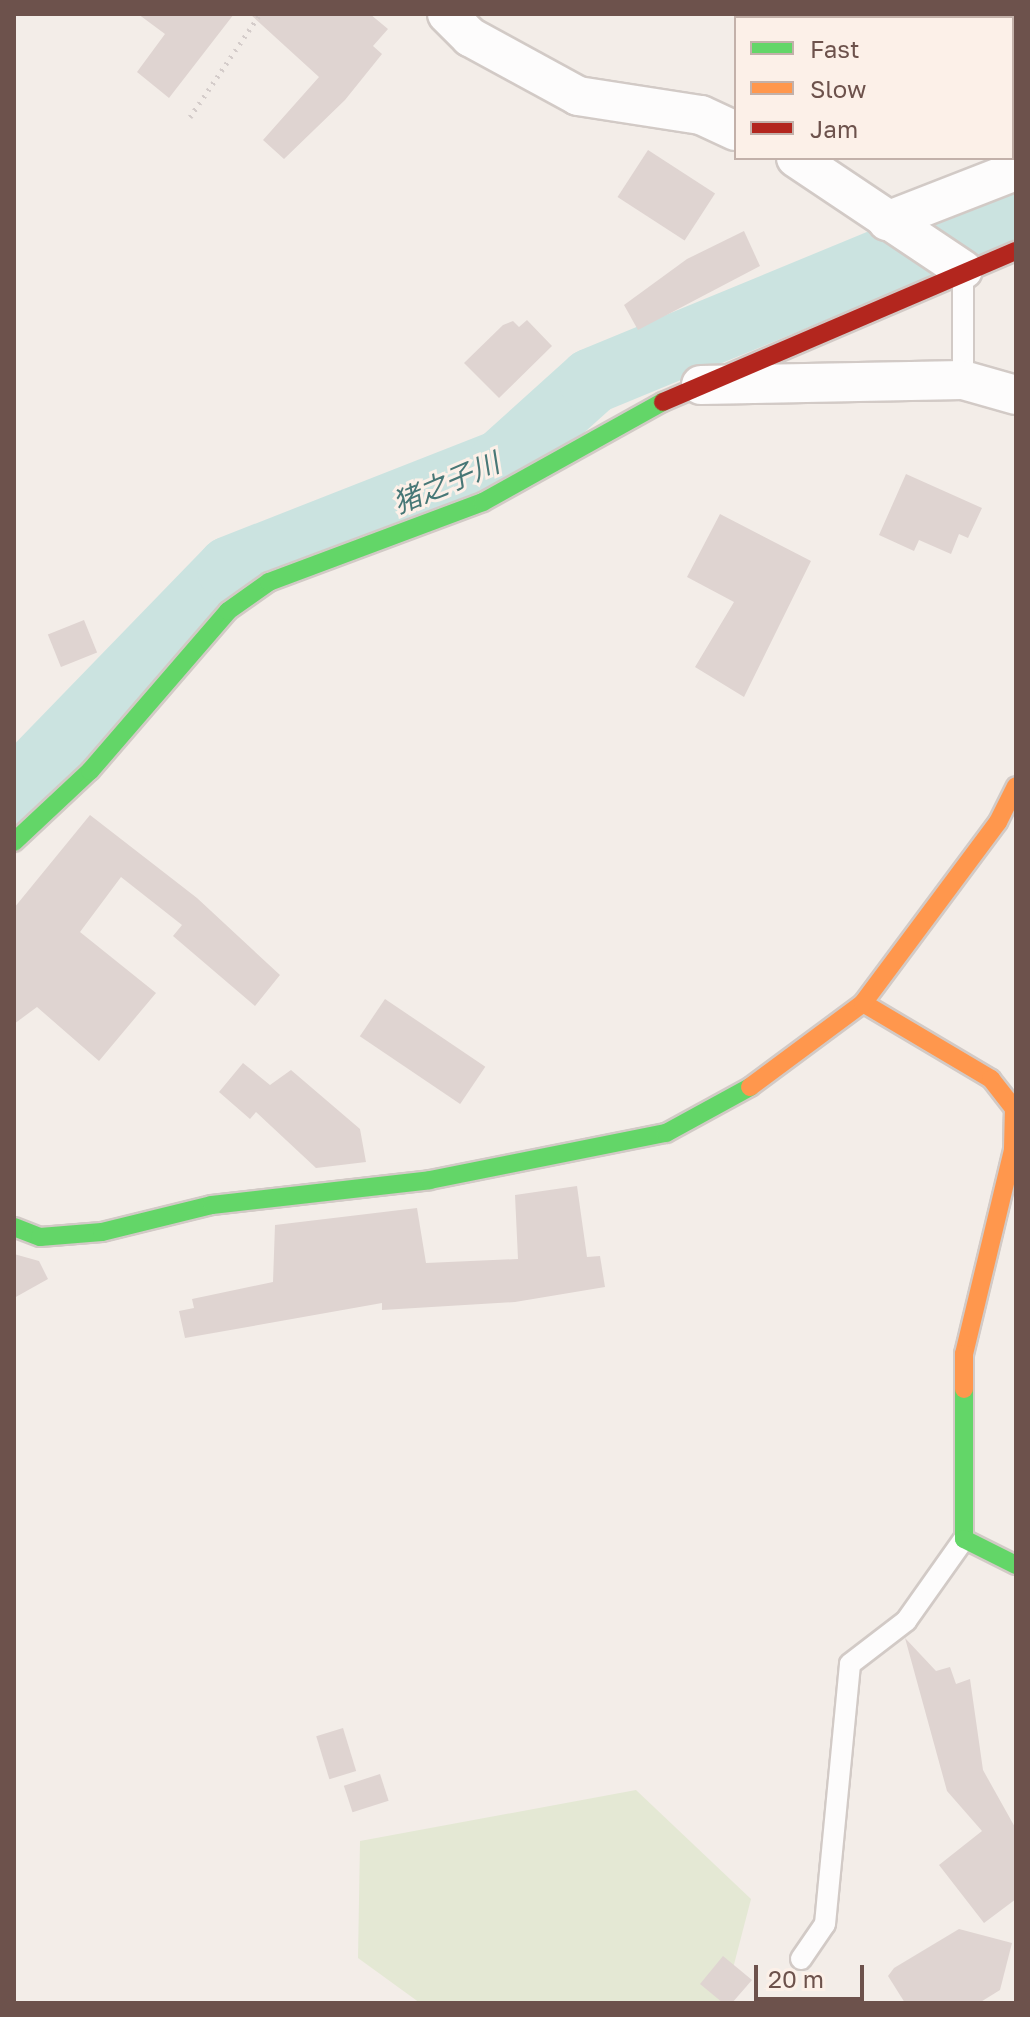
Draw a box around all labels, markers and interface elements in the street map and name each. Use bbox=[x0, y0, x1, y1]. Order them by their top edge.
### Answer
legend bbox=[734, 16, 1014, 160]
text: Fast bbox=[810, 34, 860, 63]
text: Slow bbox=[810, 74, 866, 103]
text: Jam bbox=[810, 114, 858, 143]
water label: 猪之子川 bbox=[388, 446, 504, 520]
scale bar bbox=[758, 1949, 868, 1999]
text: 20 m bbox=[768, 1964, 824, 1993]

